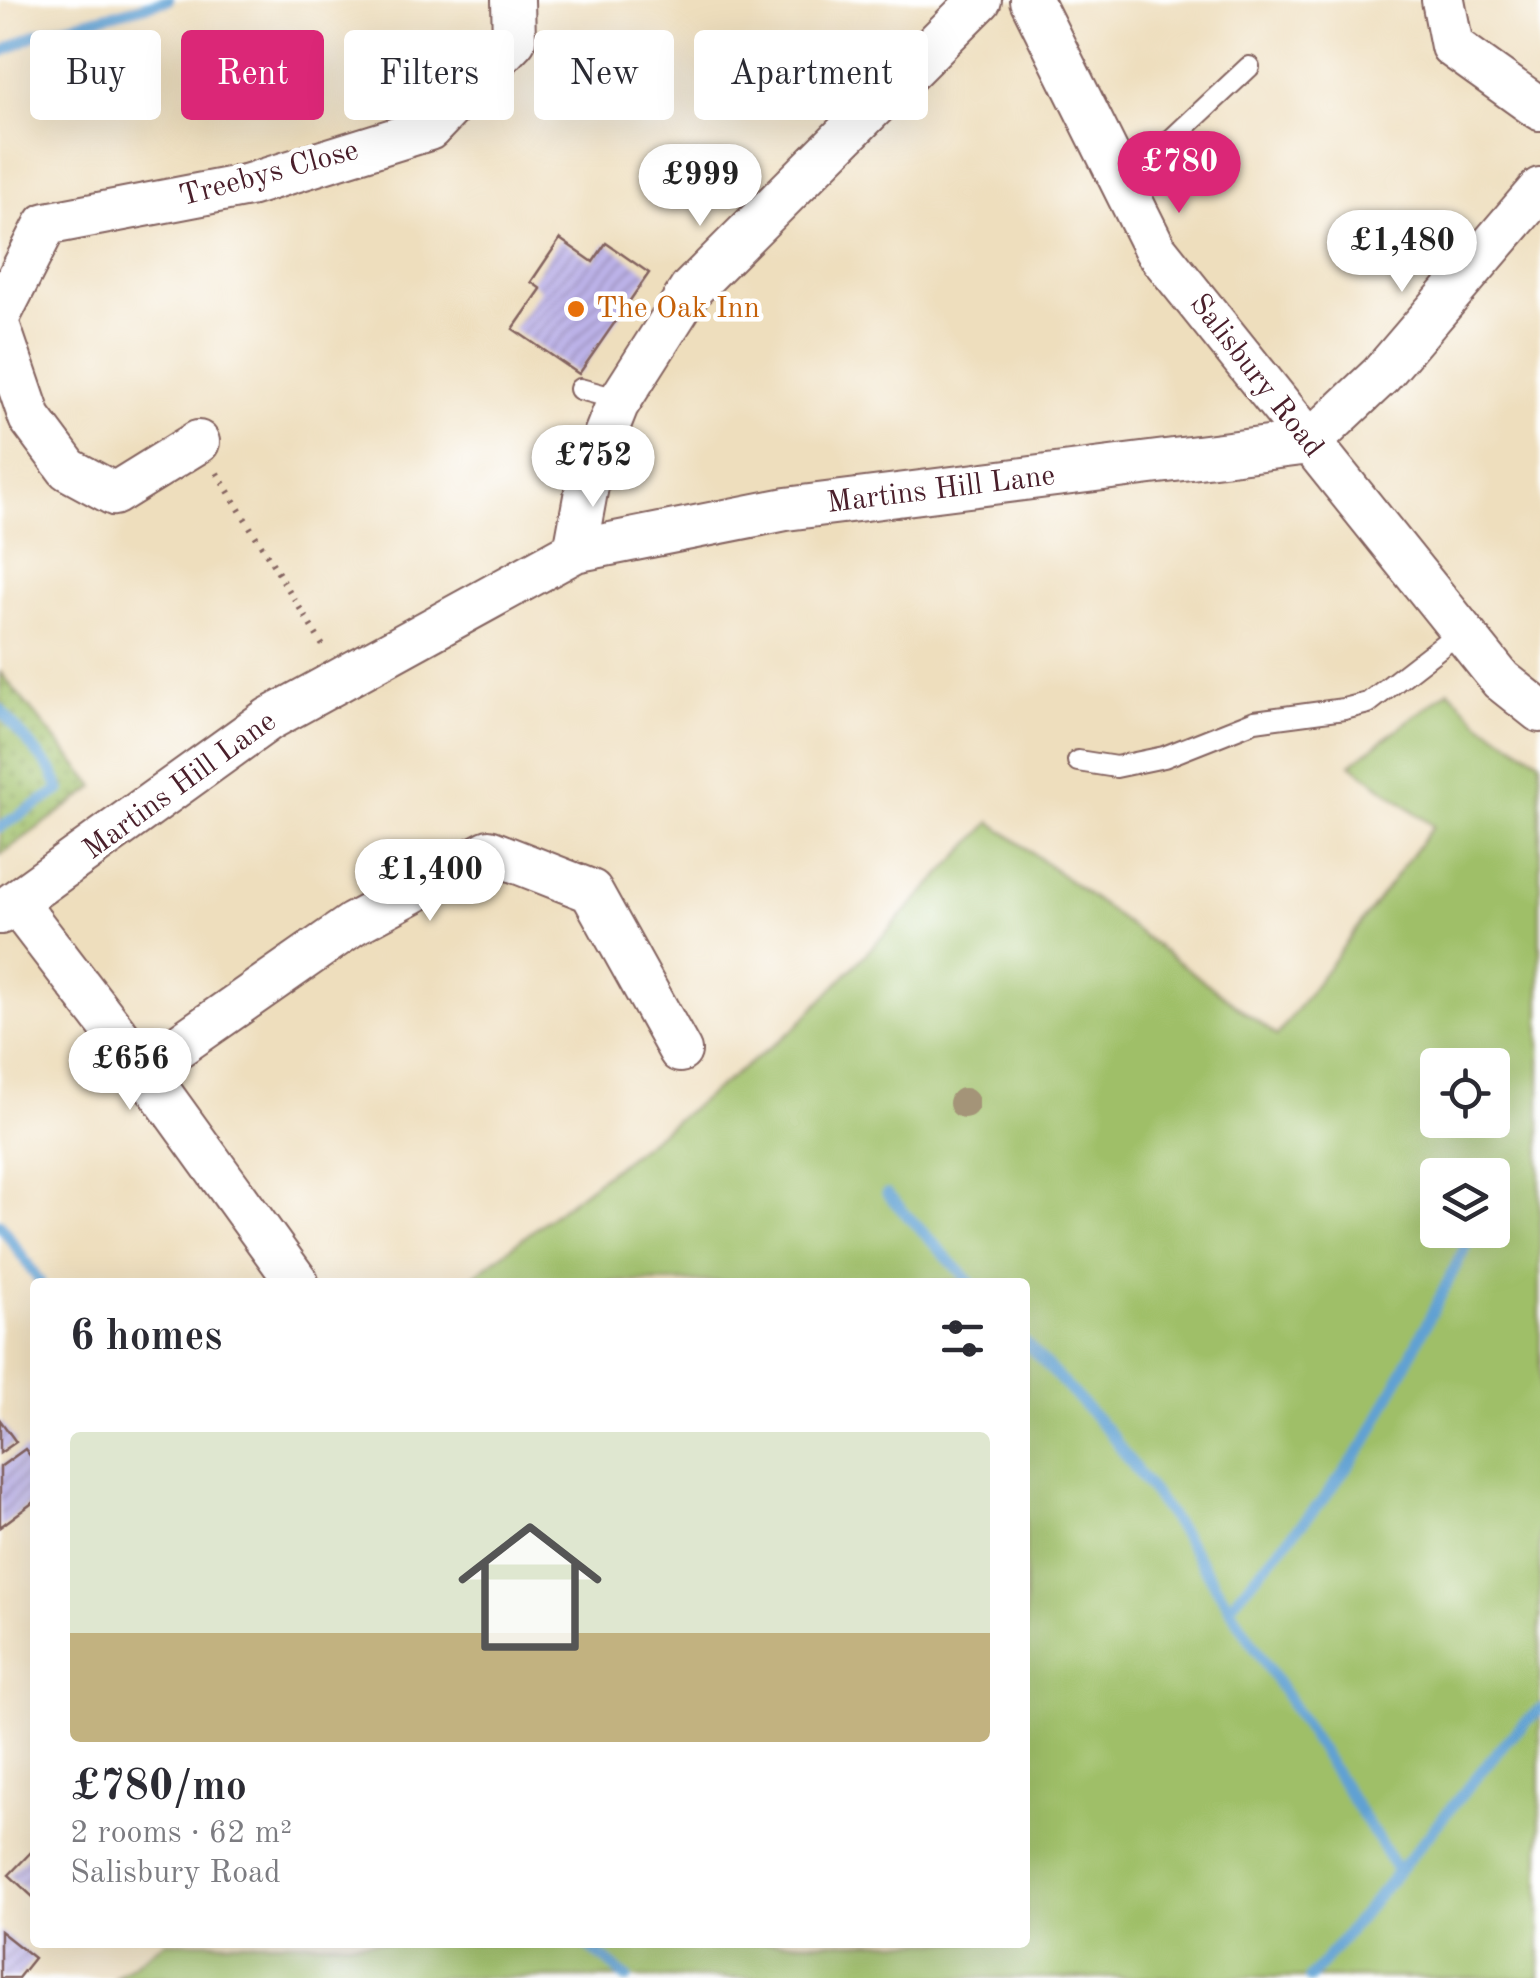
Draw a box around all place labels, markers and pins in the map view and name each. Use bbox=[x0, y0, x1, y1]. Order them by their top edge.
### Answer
pin: £780 bbox=[1120, 131, 1238, 216]
pin: £999 bbox=[641, 144, 759, 229]
pin: £1,480 bbox=[1321, 210, 1483, 295]
place label: The Oak Inn bbox=[596, 294, 760, 324]
marker: The Oak Inn bbox=[565, 298, 587, 320]
pin: £752 bbox=[534, 425, 652, 510]
pin: £1,400 bbox=[349, 839, 511, 924]
pin: £656 bbox=[71, 1028, 189, 1113]

